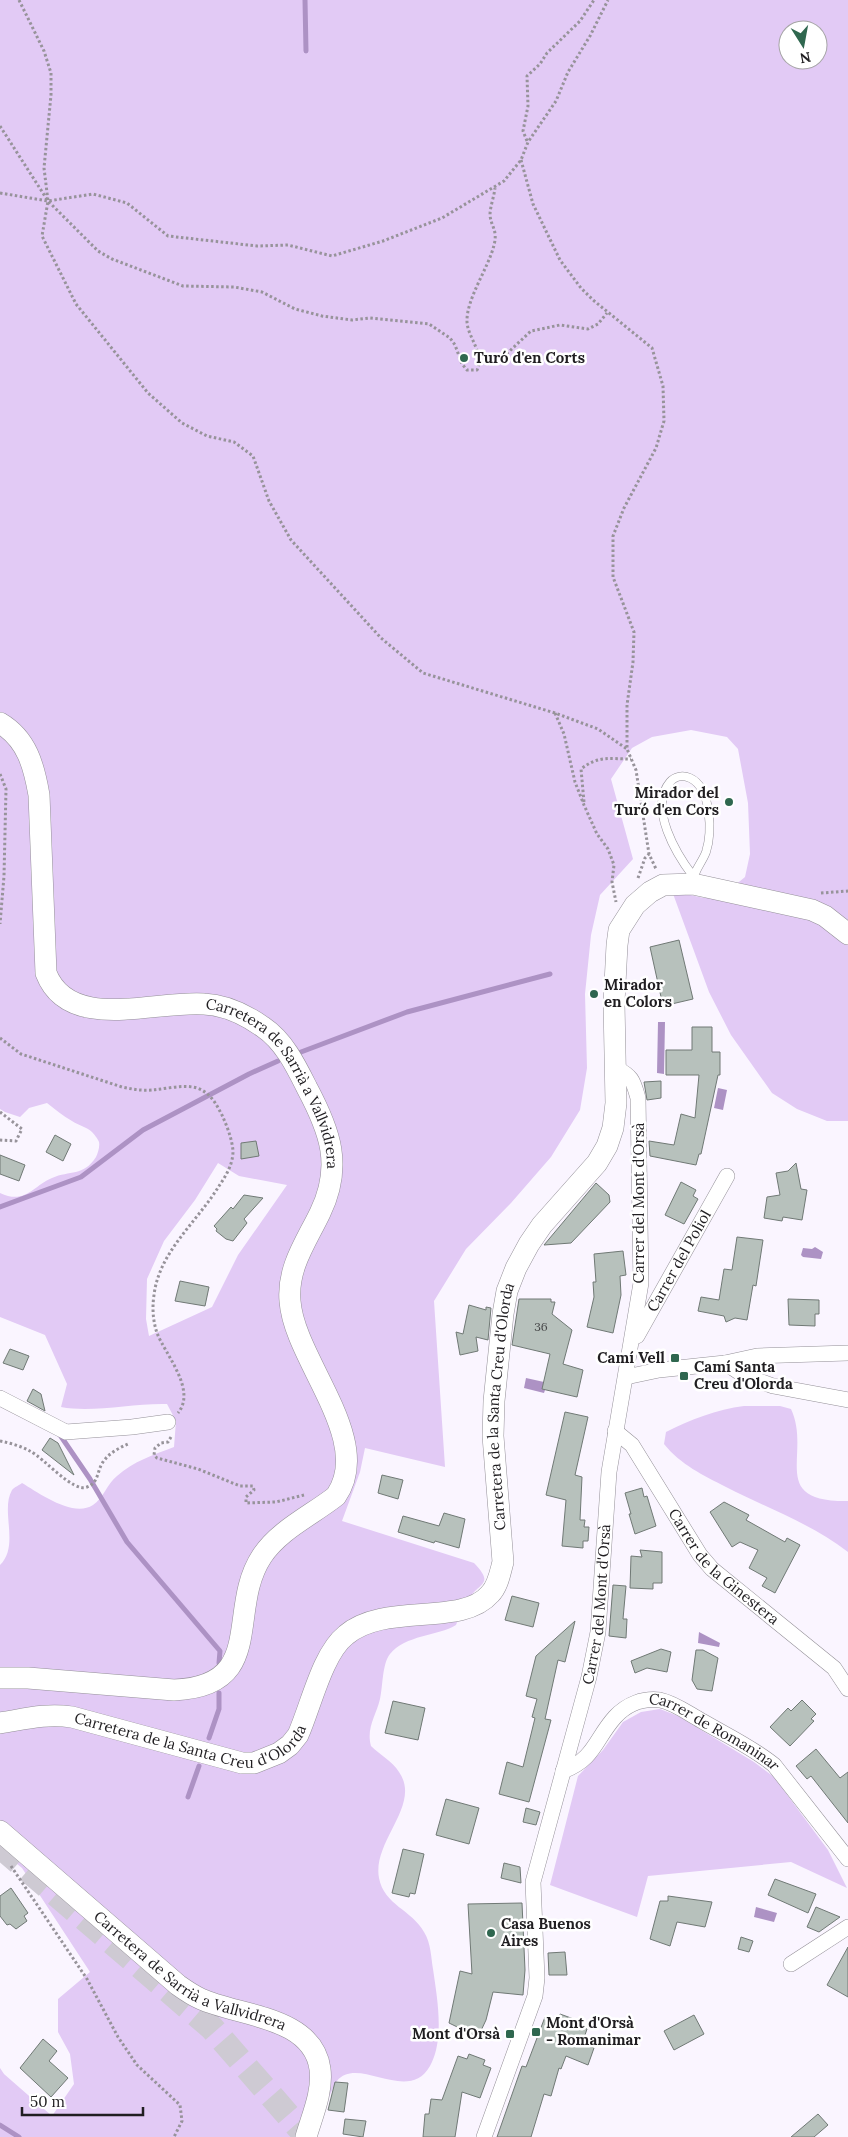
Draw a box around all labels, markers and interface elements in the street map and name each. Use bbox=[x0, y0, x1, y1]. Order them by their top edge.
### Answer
north arrow bbox=[778, 20, 828, 70]
text: N bbox=[798, 48, 813, 68]
place label: Turó d'en Corts bbox=[474, 348, 585, 367]
marker: Turó d'en Corts bbox=[458, 352, 470, 364]
place label: Mirador del Turó d'en Cors bbox=[614, 783, 719, 819]
marker: Mirador del Turó d'en Cors bbox=[723, 796, 735, 808]
place label: Mirador en Colors bbox=[604, 975, 672, 1011]
marker: Mirador en Colors bbox=[588, 988, 600, 1000]
street label: Carretera de Sarrià a Vallvidrera bbox=[205, 994, 342, 1169]
street label: Carrer del Mont d'Orsà bbox=[629, 1122, 648, 1284]
street label: Carrer del Poliol bbox=[643, 1207, 715, 1315]
street label: Carretera de la Santa Creu d'Olorda bbox=[483, 1279, 519, 1531]
house number: 36 bbox=[534, 1319, 548, 1334]
place label: Camí Vell bbox=[597, 1348, 665, 1367]
marker: Camí Vell bbox=[669, 1352, 681, 1364]
place label: Camí Santa Creu d'Olorda bbox=[694, 1357, 793, 1393]
marker: Camí Santa Creu d'Olorda bbox=[678, 1370, 690, 1382]
street label: Carrer de la Ginestera bbox=[665, 1505, 783, 1629]
street label: Carrer del Mont d'Orsà bbox=[577, 1523, 614, 1686]
street label: Carrer de Romaninar bbox=[649, 1690, 785, 1774]
street label: Carretera de la Santa Creu d'Olorda bbox=[63, 1706, 311, 1728]
text: Carretera de la Santa Creu d'Olorda bbox=[73, 1708, 310, 1772]
street label: Carretera de Sarrià a Vallvidrera bbox=[90, 1907, 290, 2034]
place label: Casa Buenos Aires bbox=[501, 1914, 591, 1950]
marker: Casa Buenos Aires bbox=[485, 1927, 497, 1939]
place label: Mont d'Orsà - Romanimar bbox=[546, 2013, 641, 2049]
place label: Mont d'Orsà bbox=[412, 2024, 500, 2043]
marker: Mont d'Orsà - Romanimar bbox=[530, 2026, 542, 2038]
marker: Mont d'Orsà bbox=[504, 2028, 516, 2040]
scale bar bbox=[22, 2084, 144, 2116]
text: 50 m bbox=[30, 2092, 65, 2111]

